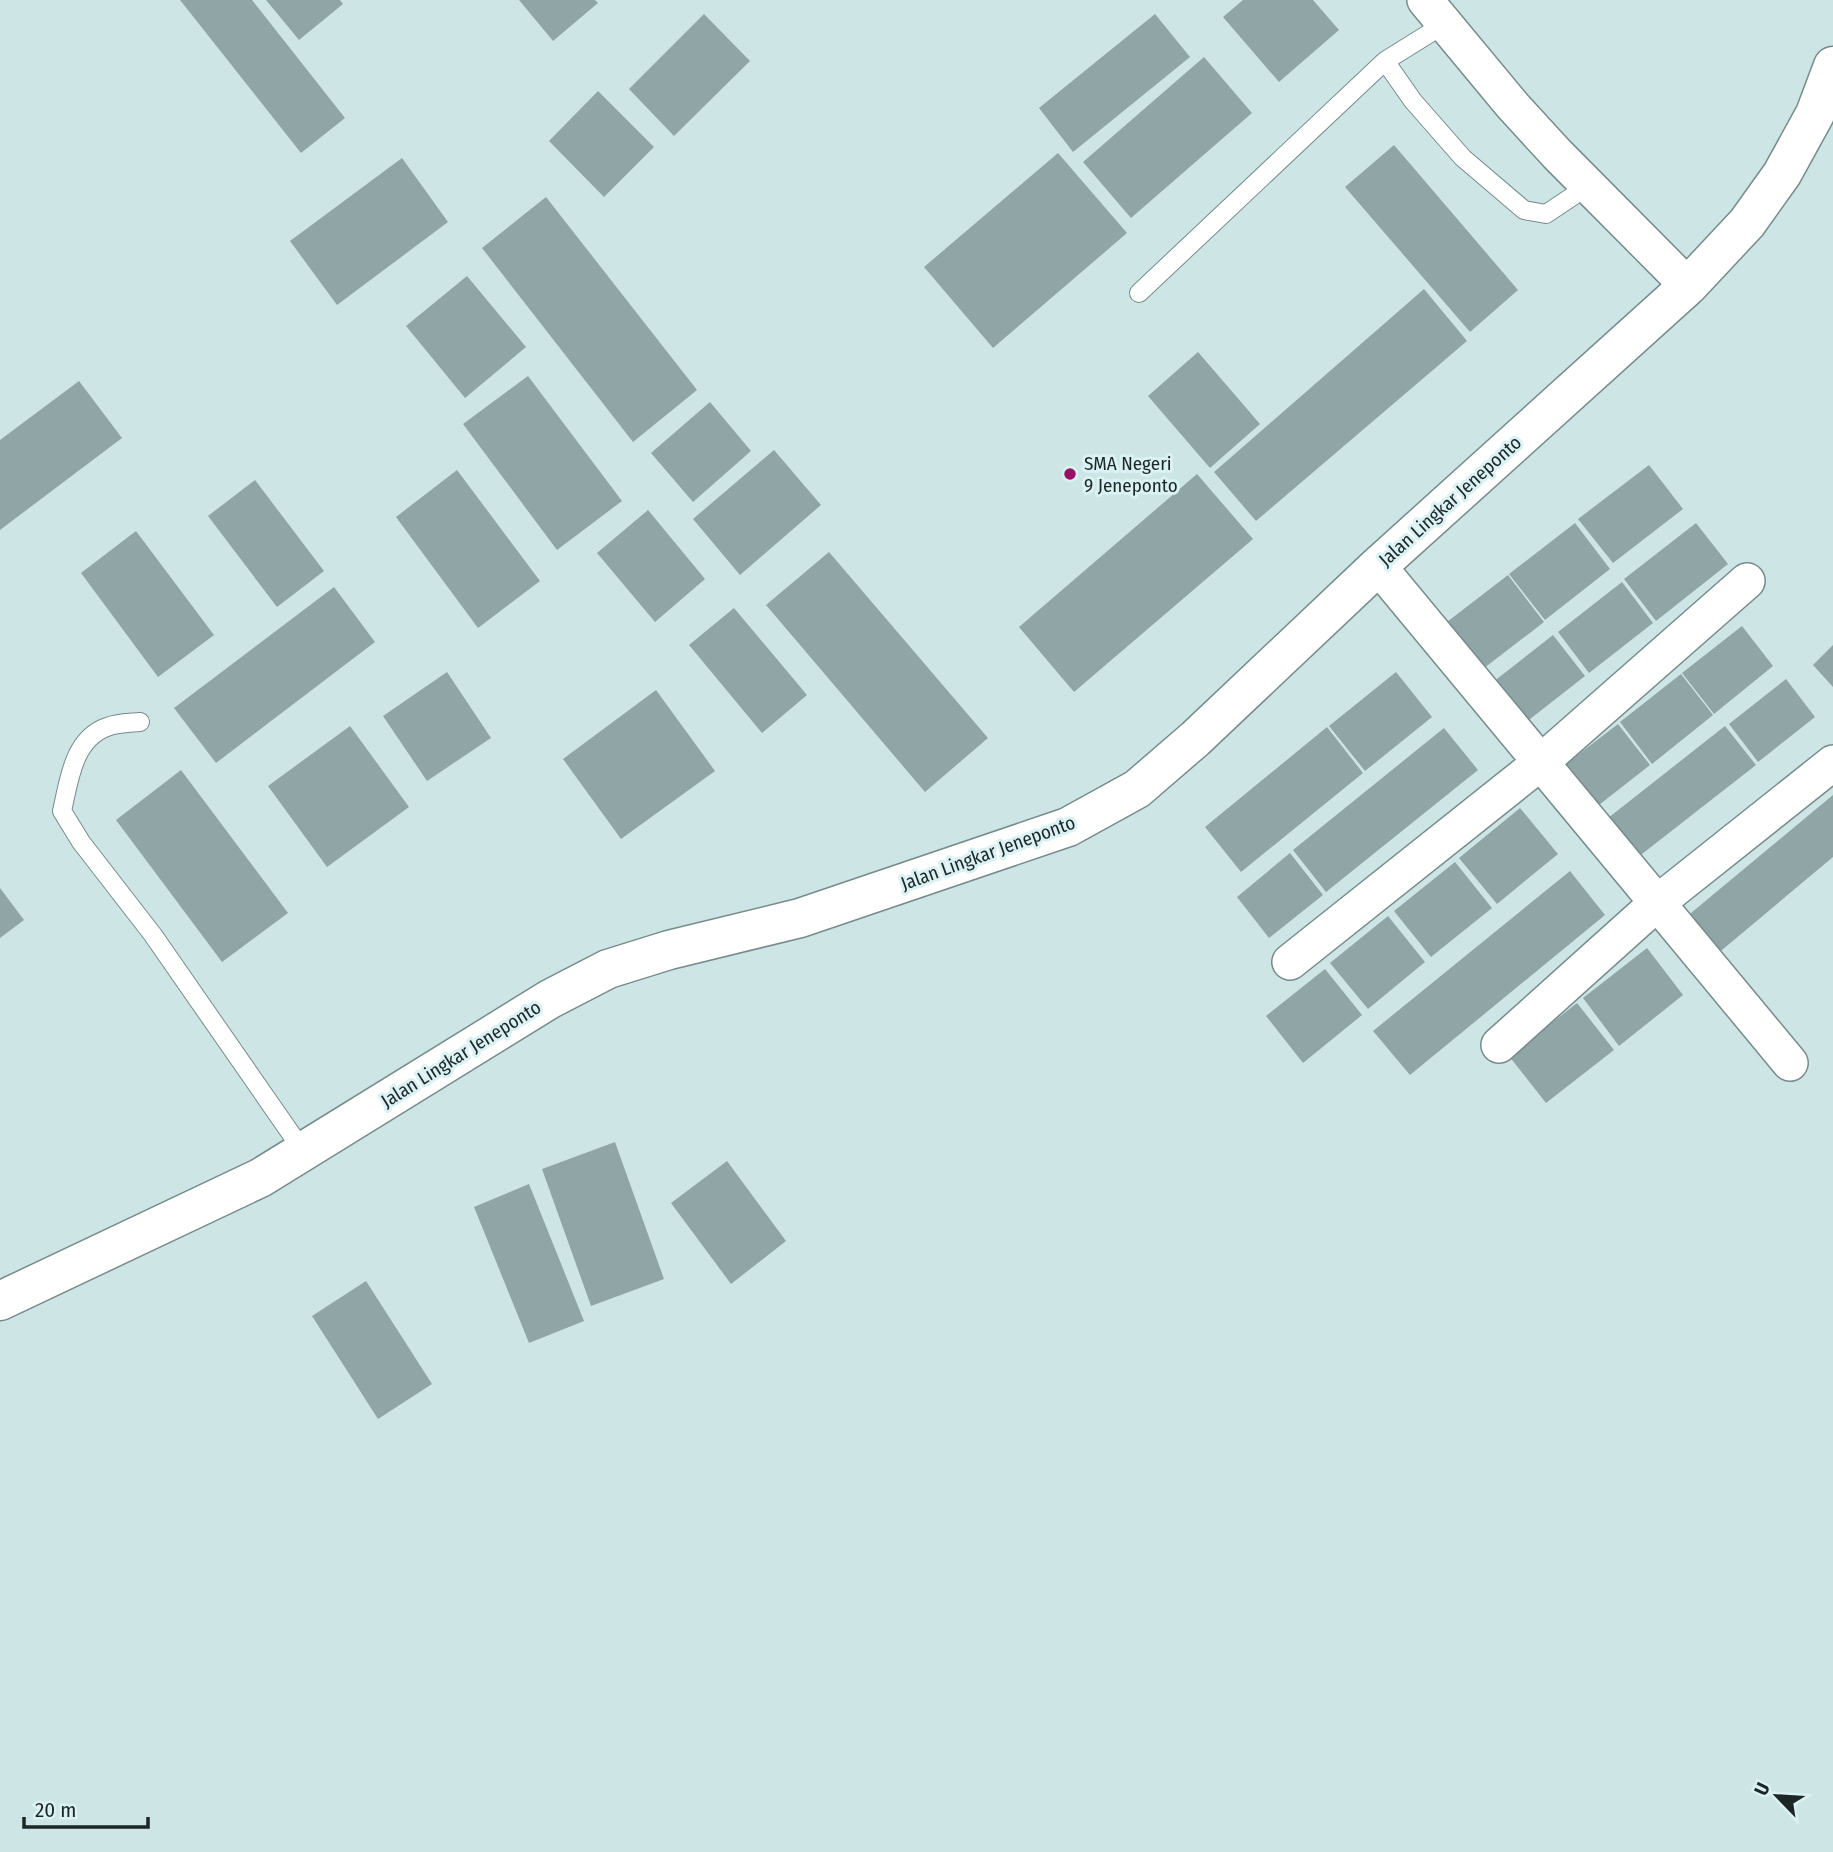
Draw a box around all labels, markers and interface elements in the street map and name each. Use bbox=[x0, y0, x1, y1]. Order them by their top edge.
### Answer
street label: Jalan Lingkar Jeneponto bbox=[1374, 431, 1526, 571]
place label: SMA Negeri 9 Jeneponto bbox=[1084, 452, 1178, 497]
marker: SMA Negeri 9 Jeneponto bbox=[1062, 466, 1078, 482]
street label: Jalan Lingkar Jeneponto bbox=[898, 811, 1078, 895]
street label: Jalan Lingkar Jeneponto bbox=[377, 995, 545, 1113]
north arrow bbox=[1742, 1761, 1812, 1831]
text: U bbox=[1749, 1779, 1775, 1799]
scale bar bbox=[24, 1786, 149, 1830]
text: 20 m bbox=[35, 1797, 76, 1823]

